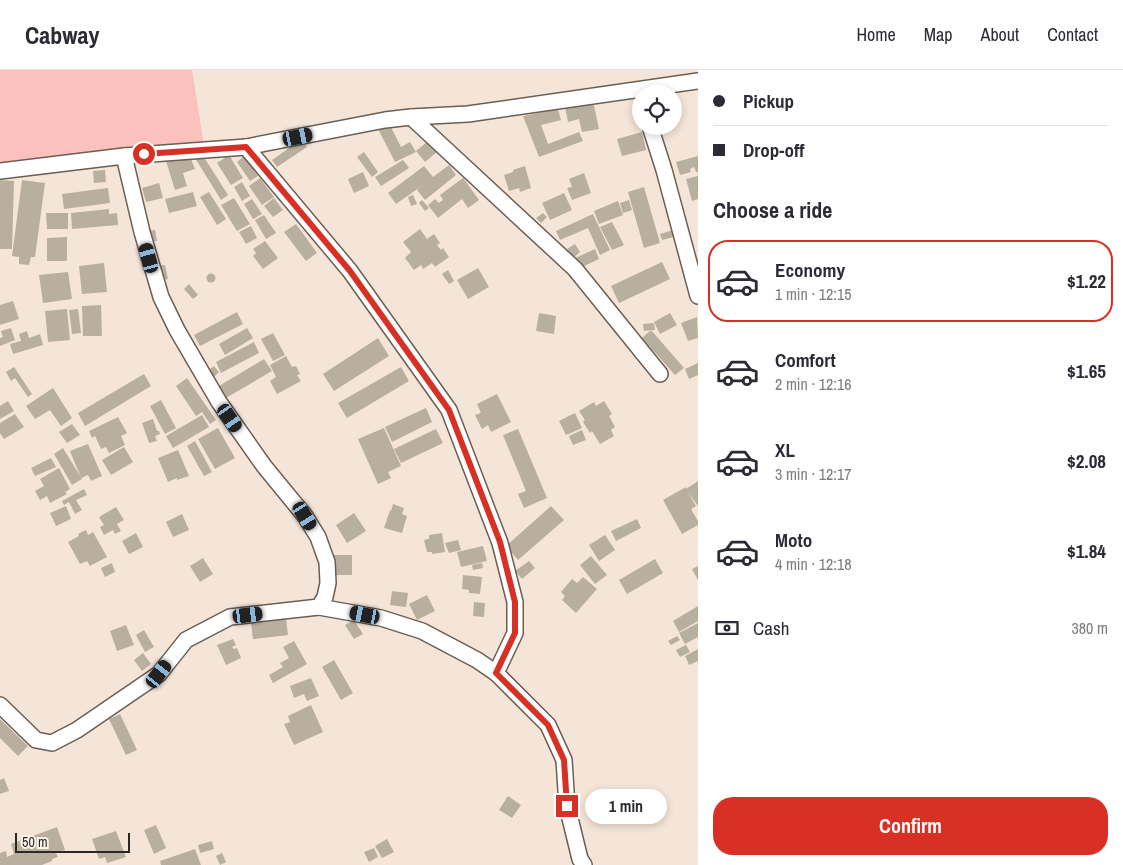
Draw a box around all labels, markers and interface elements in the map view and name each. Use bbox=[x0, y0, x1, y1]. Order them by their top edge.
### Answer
text: Cabway bbox=[25, 19, 99, 51]
text: Home bbox=[856, 22, 896, 47]
text: Map bbox=[924, 22, 953, 47]
text: About bbox=[981, 22, 1019, 47]
text: Contact bbox=[1047, 22, 1098, 47]
map controls bbox=[632, 85, 682, 135]
button: locate bbox=[632, 85, 682, 135]
text: Pickup bbox=[743, 88, 794, 114]
car bbox=[281, 127, 314, 147]
text: Drop-off bbox=[743, 137, 804, 163]
route start bbox=[133, 143, 155, 165]
text: Choose a ride bbox=[713, 195, 832, 225]
car bbox=[137, 242, 160, 274]
text: Economy bbox=[775, 257, 845, 283]
icon: car bbox=[715, 259, 760, 304]
text: $1.22 bbox=[1067, 268, 1106, 294]
text: 1 min · 12:15 bbox=[775, 283, 852, 305]
text: Comfort bbox=[775, 347, 836, 373]
icon: car bbox=[715, 349, 760, 394]
text: $1.65 bbox=[1067, 358, 1106, 384]
text: 2 min · 12:16 bbox=[775, 373, 852, 395]
car bbox=[215, 401, 244, 435]
text: XL bbox=[775, 437, 795, 463]
icon: car bbox=[715, 439, 760, 484]
text: $2.08 bbox=[1067, 448, 1106, 474]
text: 3 min · 12:17 bbox=[775, 463, 852, 485]
car bbox=[290, 499, 319, 533]
text: Moto bbox=[775, 527, 812, 553]
icon: car bbox=[715, 529, 760, 574]
text: $1.84 bbox=[1067, 538, 1106, 564]
text: 4 min · 12:18 bbox=[775, 553, 852, 575]
car bbox=[348, 605, 381, 625]
car bbox=[232, 606, 263, 624]
icon: cash bbox=[713, 614, 741, 642]
text: Cash bbox=[753, 615, 789, 641]
text: 380 m bbox=[1072, 617, 1108, 639]
car bbox=[143, 658, 174, 690]
callout: 1 min bbox=[584, 788, 667, 824]
route end bbox=[556, 795, 578, 817]
text: 1 min bbox=[609, 795, 643, 817]
button: Confirm bbox=[713, 797, 1108, 855]
scale bar bbox=[15, 830, 130, 853]
text: 50 m bbox=[22, 833, 48, 851]

